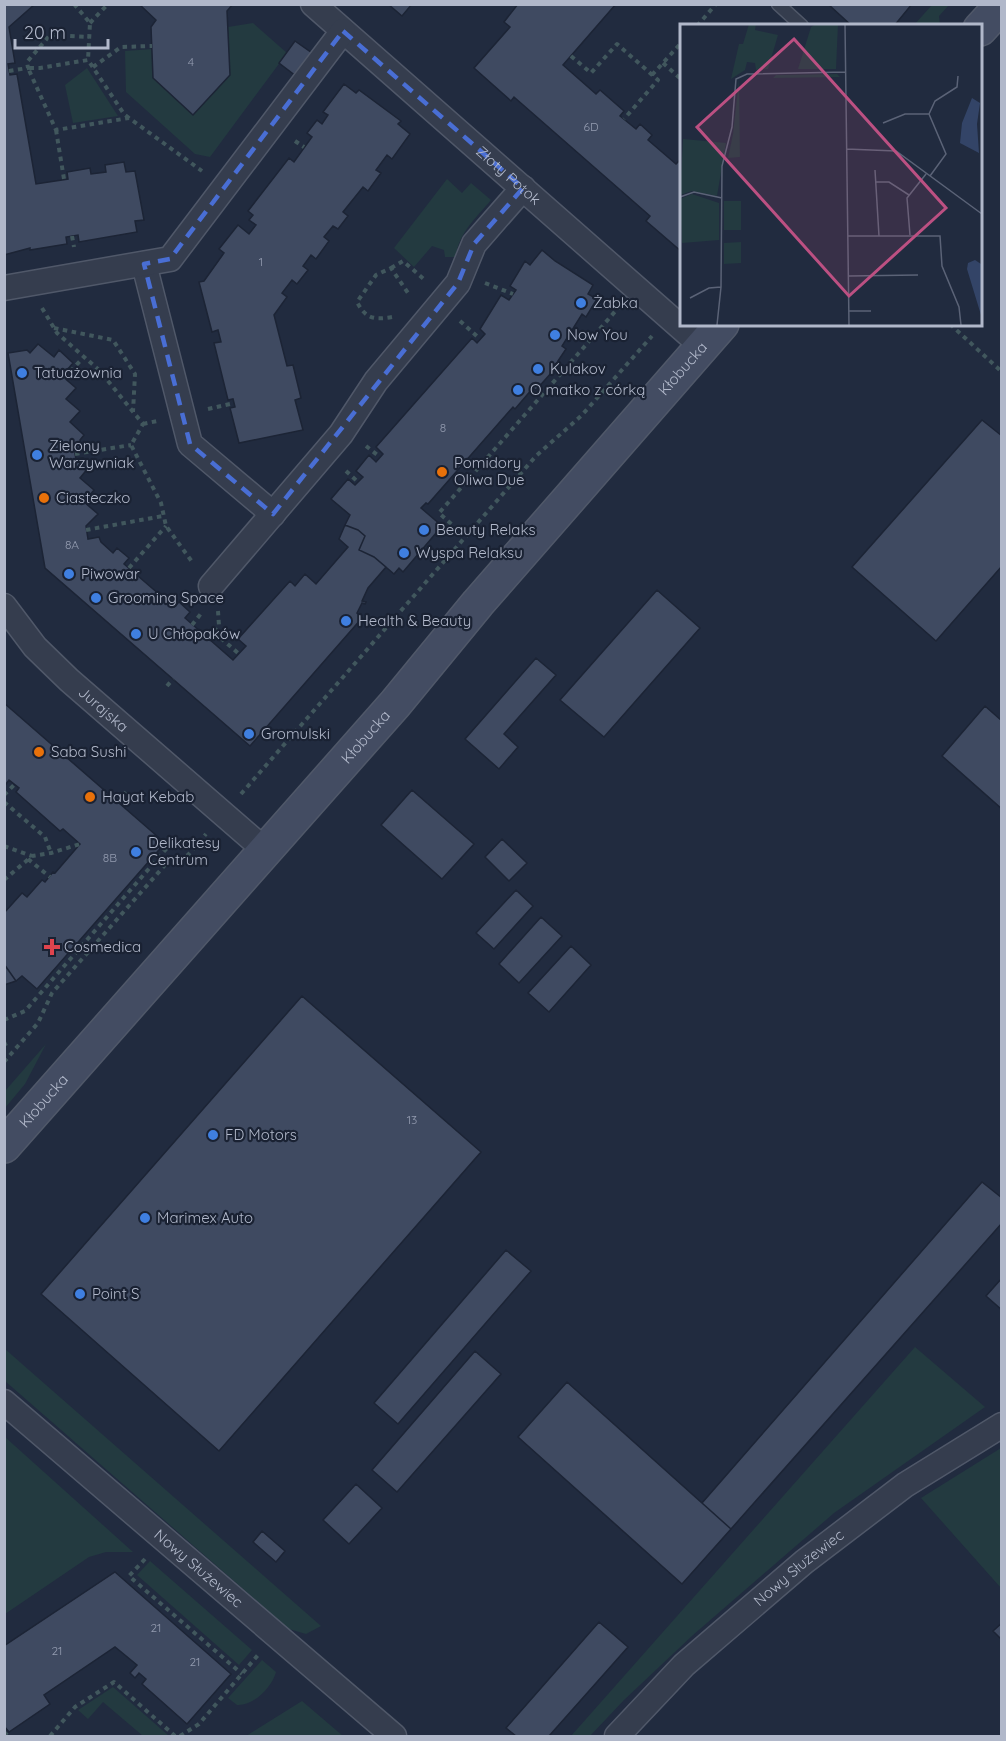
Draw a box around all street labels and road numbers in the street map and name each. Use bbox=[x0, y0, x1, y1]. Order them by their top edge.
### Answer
street label: Złoty Potok bbox=[472, 142, 545, 209]
street label: Kłobucka bbox=[654, 338, 711, 399]
street label: Jurajska bbox=[75, 682, 132, 736]
street label: Kłobucka bbox=[337, 706, 394, 767]
street label: Kłobucka bbox=[15, 1070, 72, 1131]
street label: Nowy Służewiec bbox=[151, 1525, 247, 1612]
street label: Nowy Służewiec bbox=[750, 1525, 848, 1610]

